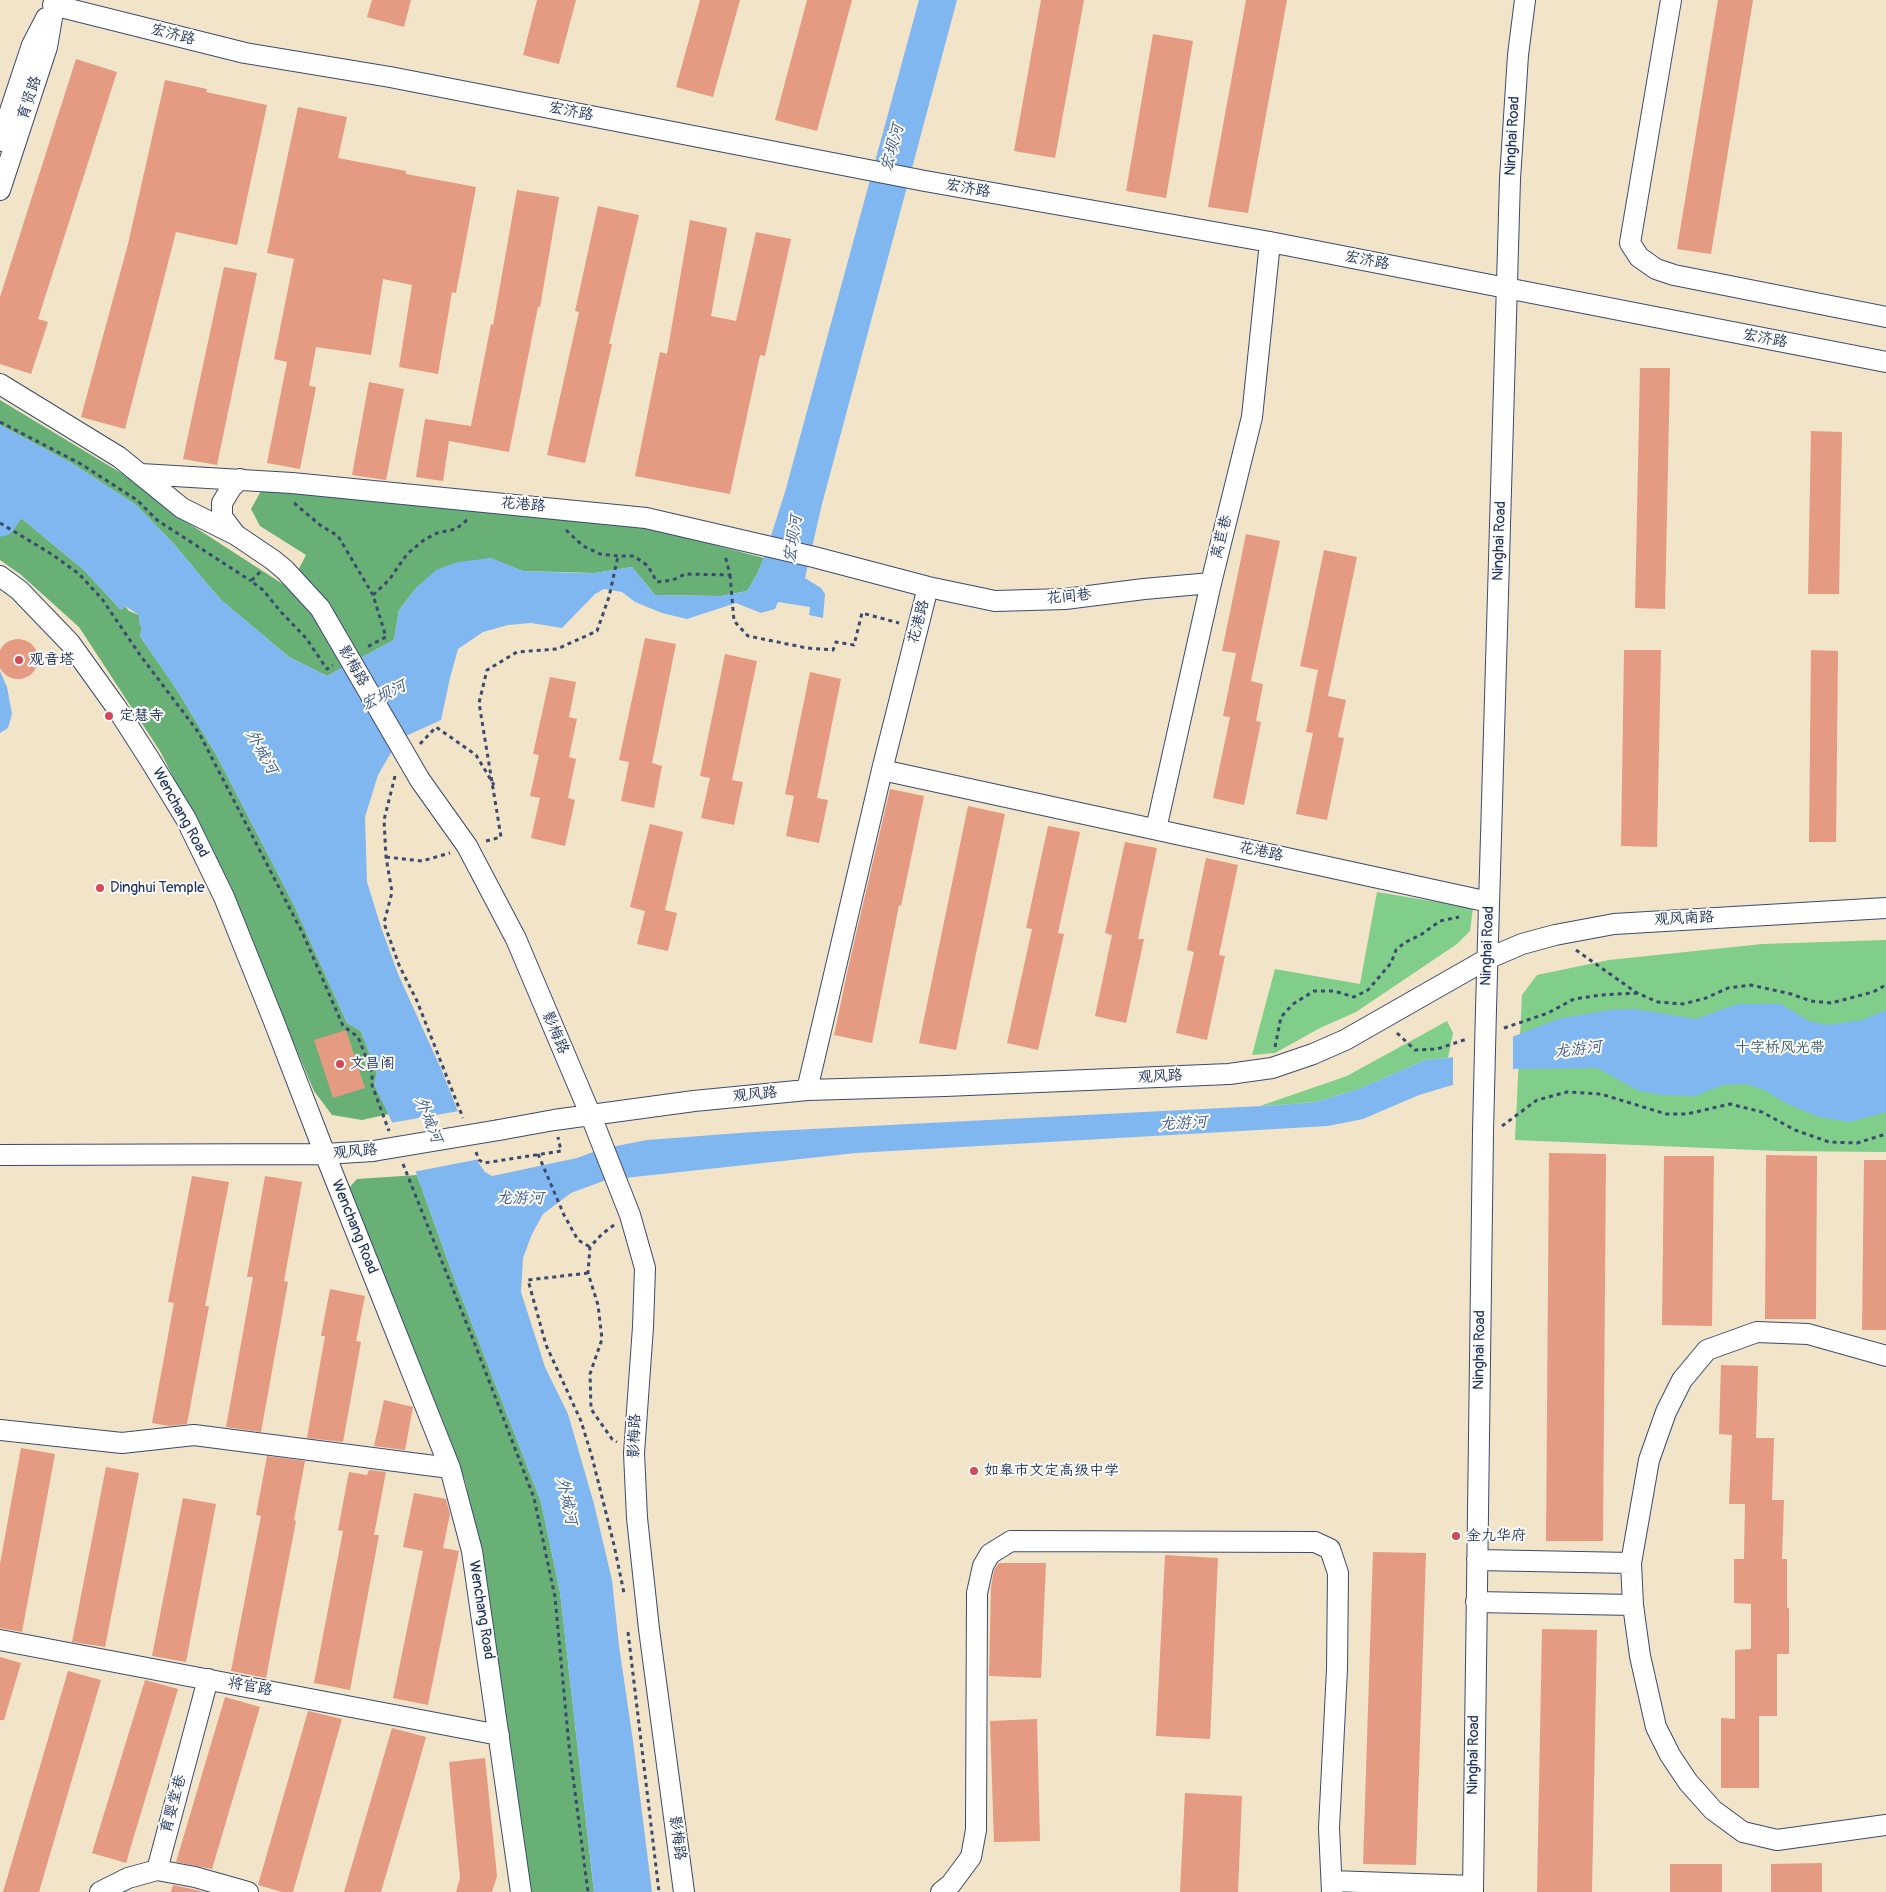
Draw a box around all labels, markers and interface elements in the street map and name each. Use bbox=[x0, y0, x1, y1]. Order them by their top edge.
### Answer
street label: 宏济路 bbox=[149, 21, 197, 49]
street label: 育贤路 bbox=[14, 74, 46, 122]
street label: Ninghai Road bbox=[1502, 96, 1524, 176]
street label: 宏济路 bbox=[547, 99, 595, 125]
water label: 宏坝河 bbox=[878, 122, 908, 174]
street label: 宏济路 bbox=[944, 176, 992, 202]
street label: 宏济路 bbox=[1343, 248, 1391, 274]
street label: 宏济路 bbox=[1741, 326, 1789, 352]
street label: 花港路 bbox=[500, 494, 546, 516]
street label: Ninghai Road bbox=[1490, 501, 1510, 581]
street label: 莴苣巷 bbox=[1208, 513, 1236, 561]
water label: 宏坝河 bbox=[781, 514, 807, 564]
street label: 花间巷 bbox=[1046, 586, 1092, 608]
street label: 花港路 bbox=[904, 598, 934, 646]
street label: 影梅路 bbox=[334, 642, 372, 690]
place label: 观音塔 bbox=[29, 651, 74, 669]
marker: 观音塔 bbox=[13, 654, 25, 666]
water label: 宏坝河 bbox=[358, 677, 410, 715]
place label: 定慧寺 bbox=[119, 707, 164, 725]
marker: 定慧寺 bbox=[103, 710, 115, 722]
water label: 外城河 bbox=[241, 726, 281, 778]
street label: Wenchang Road bbox=[148, 765, 212, 861]
street label: 花港路 bbox=[1237, 839, 1285, 865]
place label: Dinghui Temple bbox=[110, 879, 205, 897]
marker: Dinghui Temple bbox=[94, 882, 106, 894]
street label: Ninghai Road bbox=[1478, 906, 1498, 986]
street label: 观风南路 bbox=[1654, 908, 1714, 930]
street label: 影梅路 bbox=[538, 1009, 572, 1057]
water label: 龙游河 bbox=[1553, 1038, 1603, 1062]
park label: 十字桥风光带 bbox=[1735, 1039, 1825, 1057]
place label: 文昌阁 bbox=[350, 1055, 395, 1073]
marker: 文昌阁 bbox=[334, 1058, 346, 1070]
street label: 观风路 bbox=[1137, 1067, 1183, 1087]
street label: 观风路 bbox=[732, 1084, 778, 1106]
water label: 外城河 bbox=[410, 1094, 446, 1146]
water label: 龙游河 bbox=[1159, 1113, 1207, 1135]
street label: 观风路 bbox=[332, 1141, 378, 1163]
street label: Wenchang Road bbox=[327, 1177, 381, 1277]
water label: 龙游河 bbox=[496, 1189, 544, 1209]
street label: Ninghai Road bbox=[1470, 1310, 1490, 1390]
street label: 影梅路 bbox=[625, 1413, 645, 1459]
place label: 如皋市文定高级中学 bbox=[984, 1462, 1119, 1480]
marker: 如皋市文定高级中学 bbox=[968, 1465, 980, 1477]
water label: 外城河 bbox=[552, 1476, 580, 1526]
place label: 金九华府 bbox=[1466, 1527, 1526, 1545]
marker: 金九华府 bbox=[1450, 1530, 1462, 1542]
street label: Wenchang Road bbox=[464, 1559, 498, 1661]
street label: 将官路 bbox=[226, 1674, 274, 1700]
street label: Ninghai Road bbox=[1464, 1715, 1484, 1795]
street label: 育婴堂巷 bbox=[158, 1773, 190, 1835]
street label: 影梅路 bbox=[665, 1814, 689, 1862]

